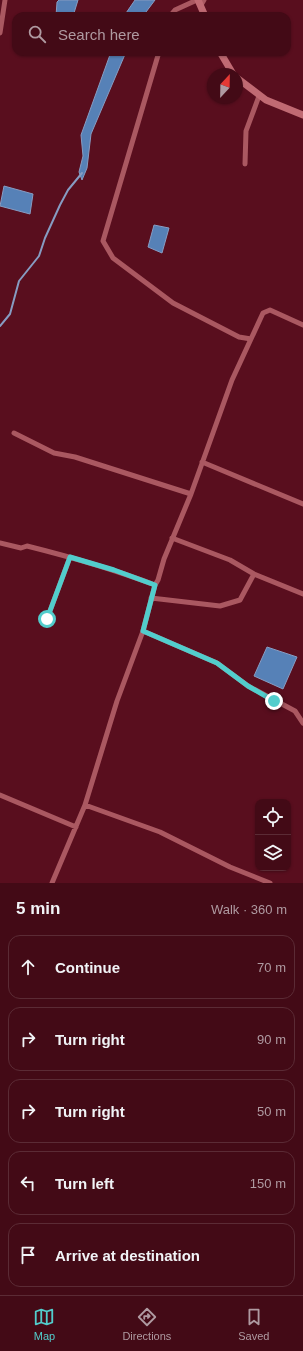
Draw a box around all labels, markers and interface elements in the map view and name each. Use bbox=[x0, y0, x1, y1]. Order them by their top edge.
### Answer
search box bbox=[12, 12, 291, 56]
icon: search bbox=[26, 23, 48, 45]
text: Search here bbox=[58, 26, 140, 43]
north arrow bbox=[207, 68, 243, 104]
route start bbox=[38, 610, 56, 628]
route end bbox=[265, 692, 283, 710]
map controls bbox=[255, 799, 291, 871]
button: locate bbox=[255, 799, 291, 835]
button: layers bbox=[255, 835, 291, 871]
text: 5 min bbox=[16, 899, 60, 918]
text: Walk · 360 m bbox=[211, 902, 287, 917]
icon: ahead bbox=[17, 956, 39, 978]
text: Continue bbox=[55, 959, 120, 976]
text: 70 m bbox=[257, 960, 286, 975]
icon: right bbox=[17, 1028, 39, 1050]
text: Turn right bbox=[55, 1031, 125, 1048]
text: 90 m bbox=[257, 1032, 286, 1047]
icon: right bbox=[17, 1100, 39, 1122]
text: Turn right bbox=[55, 1103, 125, 1120]
text: 50 m bbox=[257, 1104, 286, 1119]
icon: left bbox=[17, 1172, 39, 1194]
text: Turn left bbox=[55, 1175, 114, 1192]
text: 150 m bbox=[250, 1176, 286, 1191]
icon: arrive bbox=[17, 1244, 39, 1266]
text: Arrive at destination bbox=[55, 1247, 200, 1264]
tab: Map bbox=[33, 1306, 55, 1342]
tab: Directions bbox=[122, 1306, 171, 1342]
tab: Saved bbox=[238, 1306, 269, 1342]

